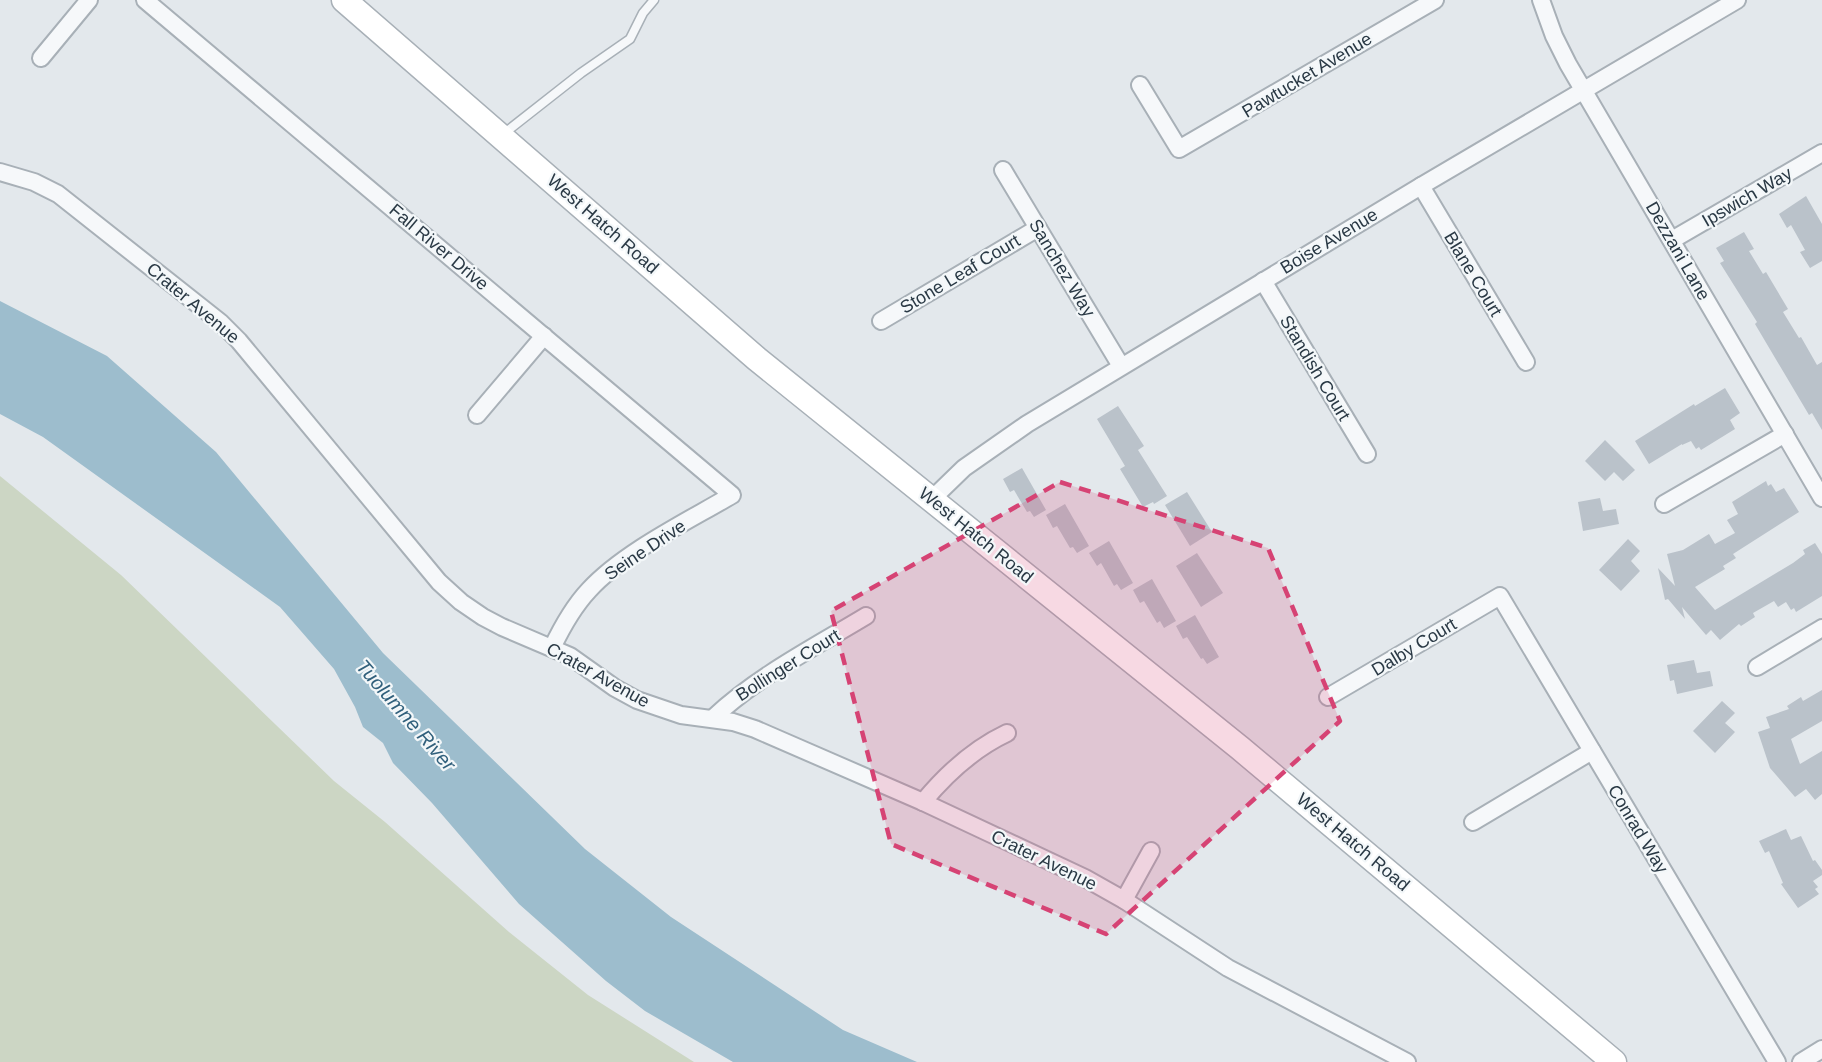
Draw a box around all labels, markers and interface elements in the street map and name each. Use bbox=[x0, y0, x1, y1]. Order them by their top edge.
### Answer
street label: Pawtucket Avenue bbox=[1239, 28, 1375, 122]
street label: Ipswich Way bbox=[1699, 163, 1795, 231]
street label: West Hatch Road bbox=[543, 170, 663, 278]
street label: Dezzani Lane bbox=[1642, 198, 1714, 304]
street label: Fall River Drive bbox=[385, 200, 493, 294]
street label: Boise Avenue bbox=[1277, 204, 1381, 278]
street label: Sanchez Way bbox=[1025, 216, 1099, 320]
street label: Blane Court bbox=[1440, 228, 1506, 320]
street label: Stone Leaf Court bbox=[897, 230, 1023, 318]
street label: Crater Avenue bbox=[143, 258, 243, 348]
street label: Standish Court bbox=[1276, 312, 1354, 424]
street label: West Hatch Road bbox=[915, 483, 1037, 587]
street label: Seine Drive bbox=[601, 516, 689, 584]
street label: Dalby Court bbox=[1368, 614, 1460, 680]
street label: Bollinger Court bbox=[732, 625, 844, 705]
street label: Crater Avenue bbox=[543, 638, 653, 712]
water label: Tuolumne River bbox=[352, 655, 461, 776]
street label: Conrad Way bbox=[1604, 781, 1672, 877]
street label: West Hatch Road bbox=[1293, 789, 1413, 895]
street label: Crater Avenue bbox=[988, 826, 1100, 894]

